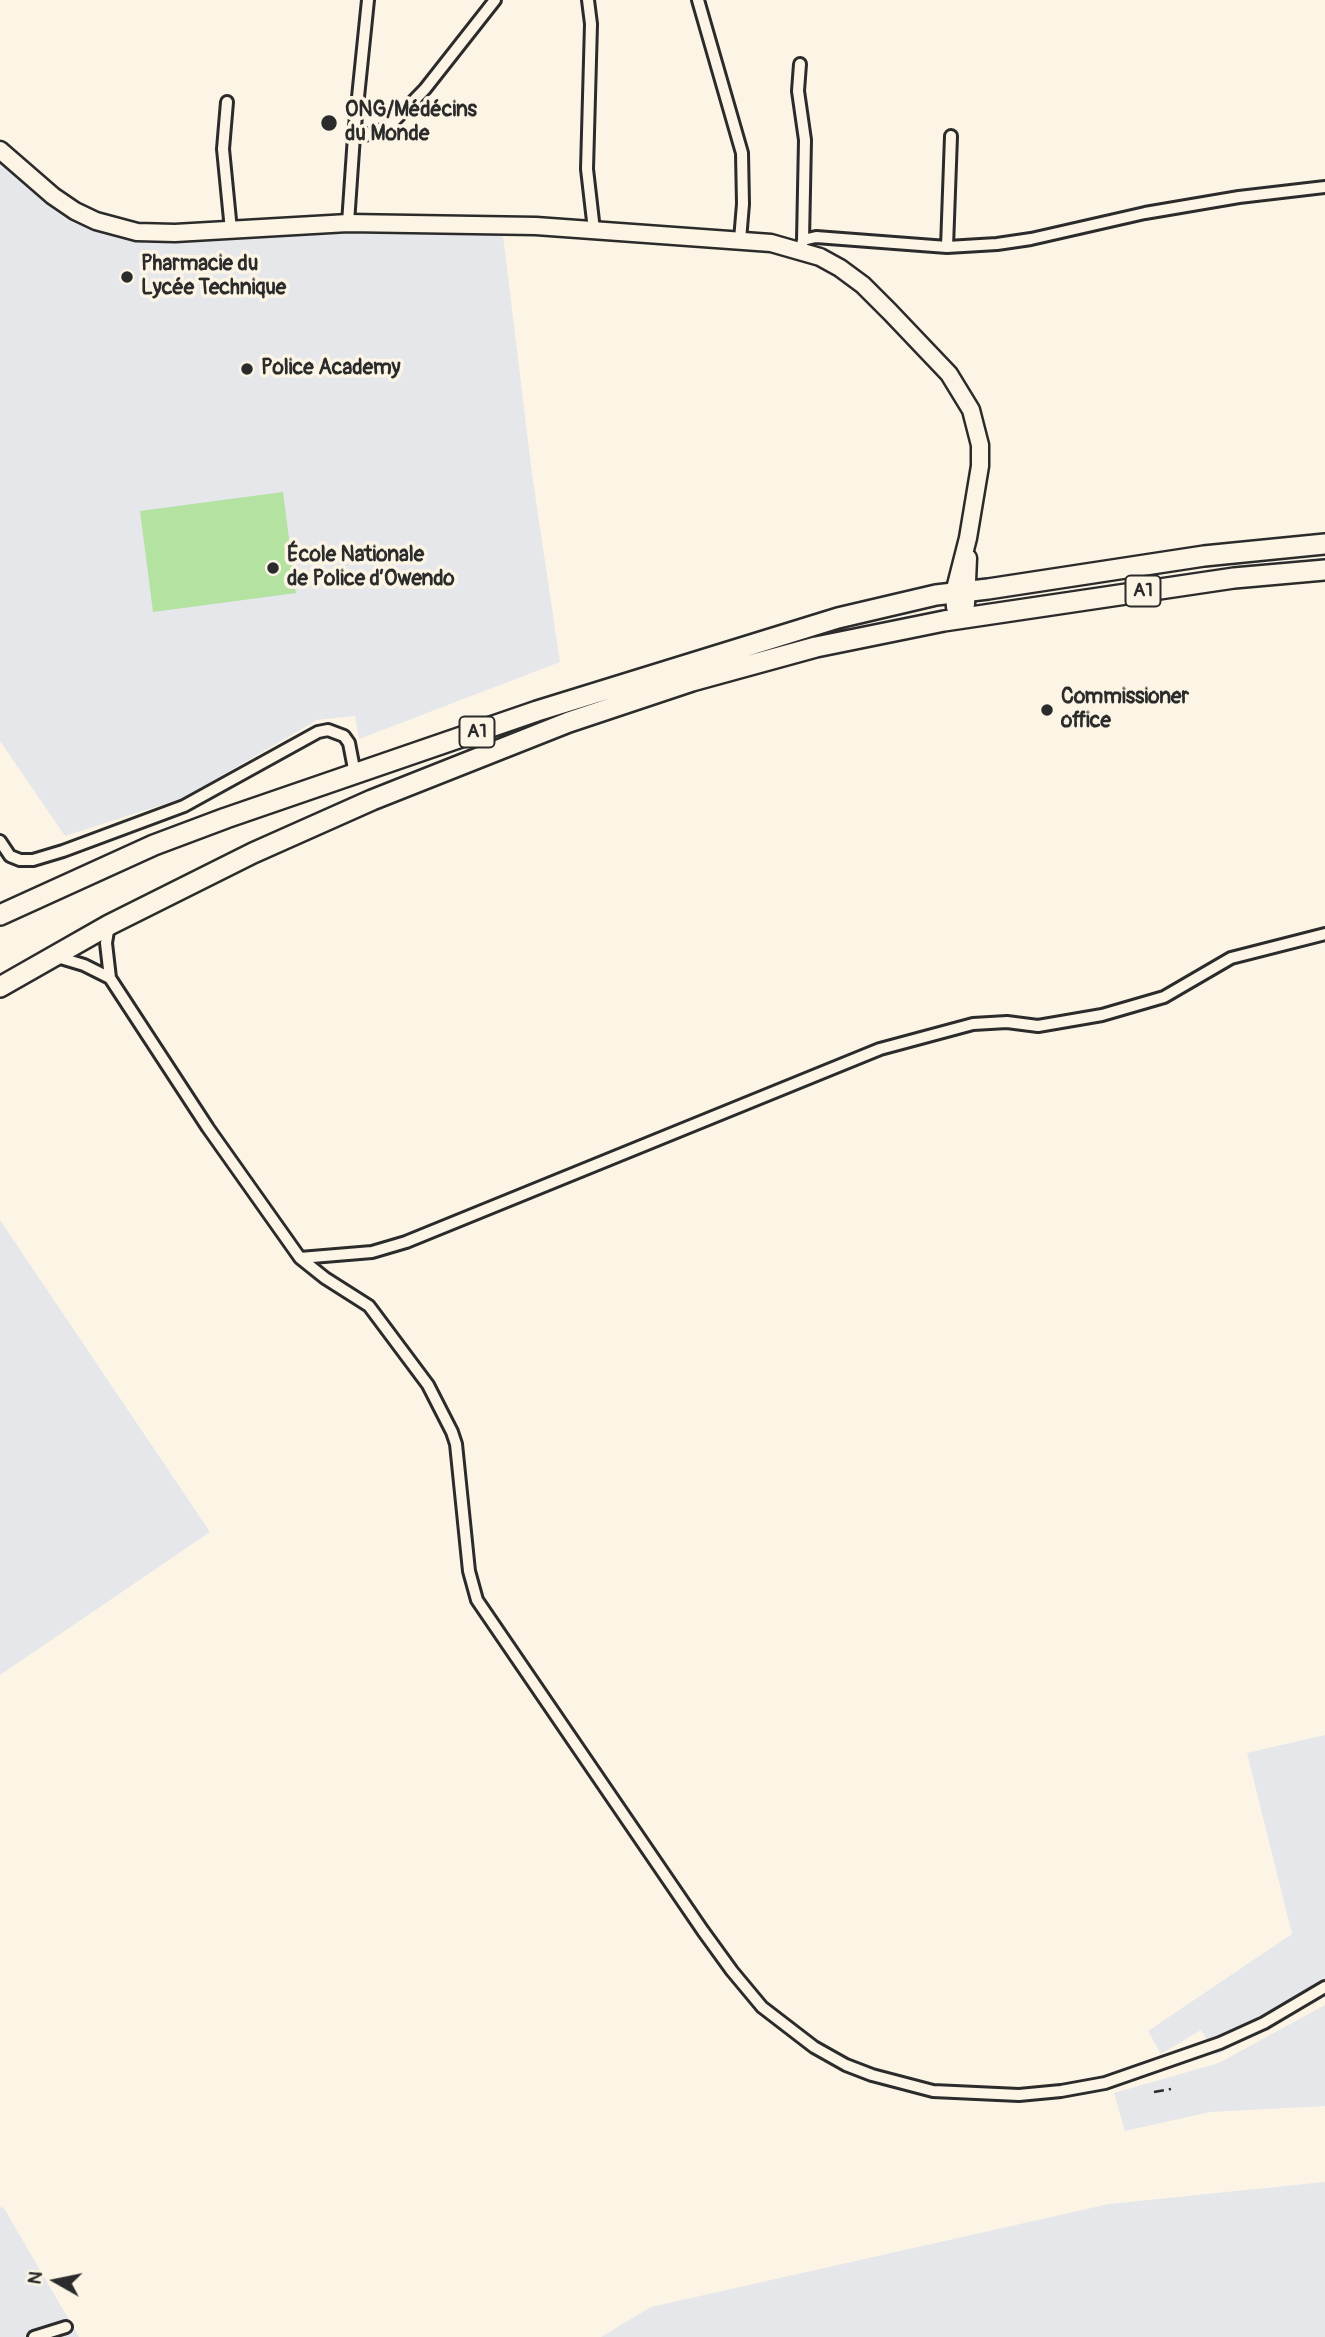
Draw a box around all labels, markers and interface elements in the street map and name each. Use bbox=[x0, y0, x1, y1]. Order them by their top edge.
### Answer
place label: ONG/Médécins du Monde bbox=[345, 98, 477, 148]
marker: ONG/Médécins du Monde bbox=[319, 113, 339, 133]
place label: Pharmacie du Lycée Technique bbox=[141, 252, 286, 302]
marker: Pharmacie du Lycée Technique bbox=[119, 269, 135, 285]
place label: Police Academy bbox=[261, 356, 401, 382]
marker: Police Academy bbox=[239, 361, 255, 377]
place label: École Nationale de Police d’Owendo bbox=[287, 543, 454, 593]
marker: École Nationale de Police d’Owendo bbox=[265, 560, 281, 576]
road number: A1 bbox=[1126, 576, 1160, 606]
place label: Commissioner office bbox=[1061, 685, 1189, 735]
marker: Commissioner office bbox=[1039, 702, 1055, 718]
road number: A1 bbox=[460, 716, 494, 748]
north arrow bbox=[21, 2246, 91, 2316]
text: N bbox=[22, 2269, 48, 2286]

